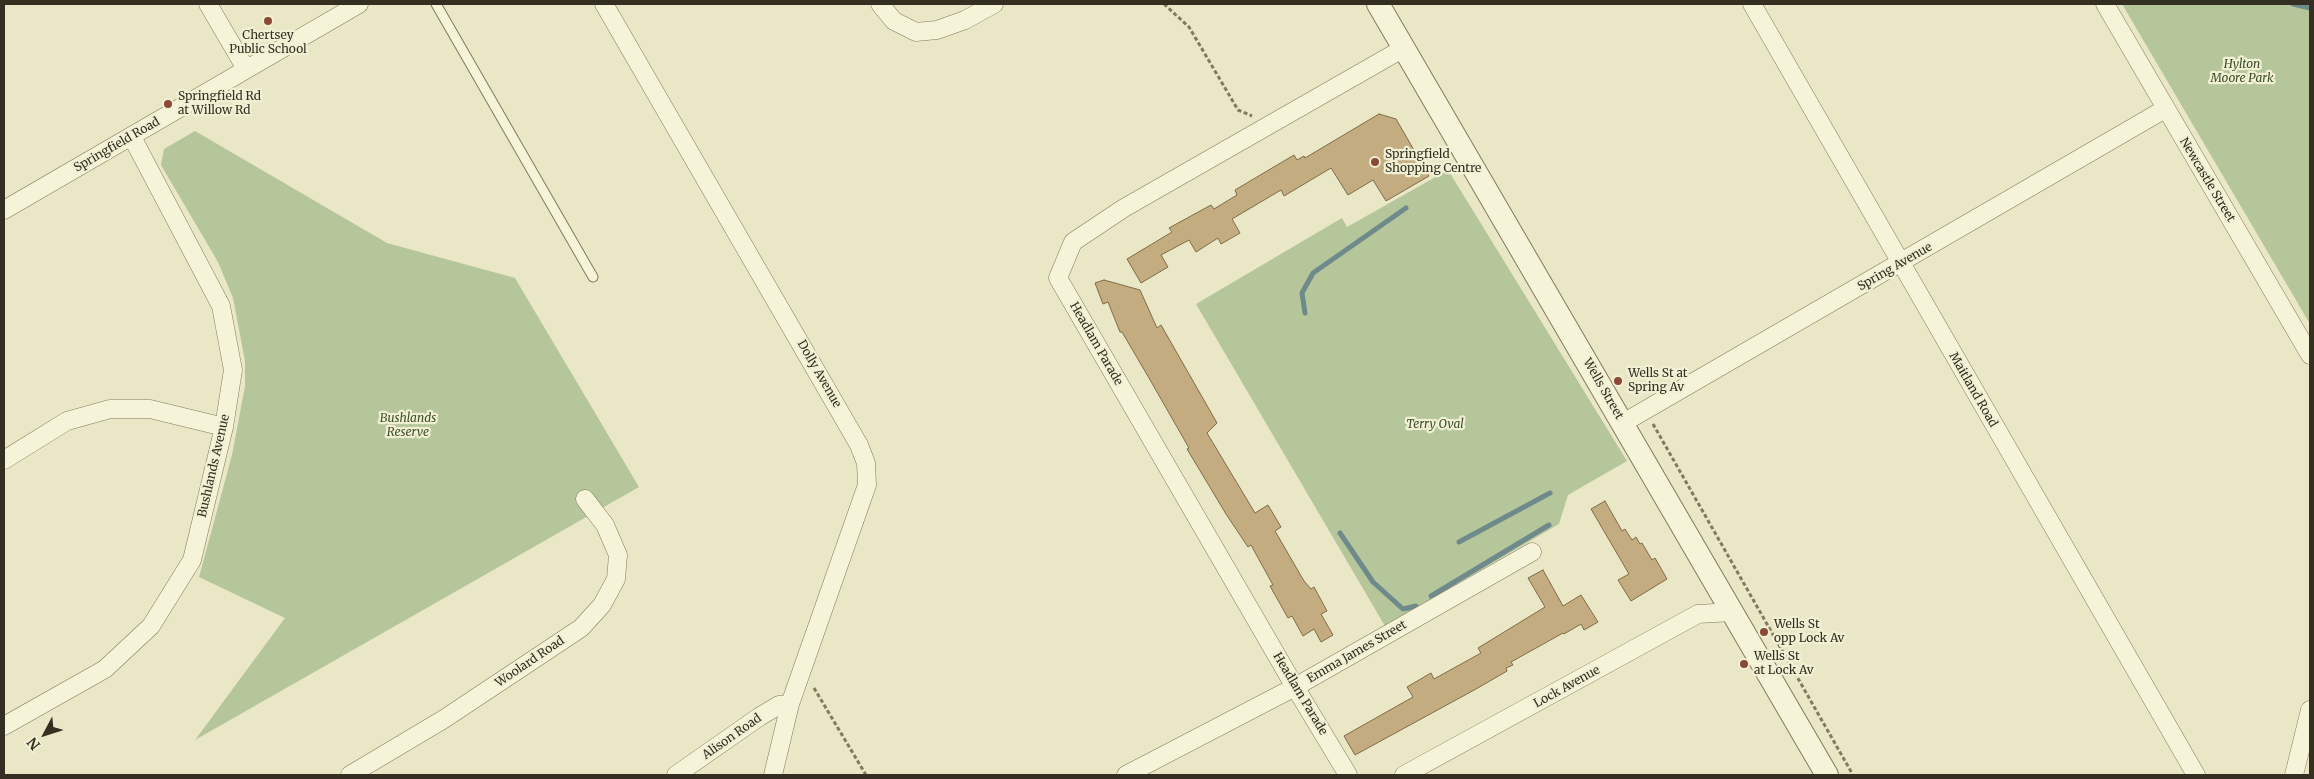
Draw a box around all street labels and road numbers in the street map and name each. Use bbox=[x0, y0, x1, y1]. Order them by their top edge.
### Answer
street label: Springfield Road bbox=[72, 115, 162, 175]
street label: Newcastle Street bbox=[2176, 135, 2238, 225]
street label: Spring Avenue bbox=[1855, 240, 1935, 294]
street label: Headlam Parade bbox=[1066, 300, 1126, 388]
street label: Dolly Avenue bbox=[794, 338, 844, 410]
street label: Maitland Road bbox=[1946, 350, 2000, 430]
street label: Wells Street bbox=[1580, 356, 1626, 422]
street label: Bushlands Avenue bbox=[195, 413, 233, 519]
street label: Emma James Street bbox=[1305, 618, 1409, 686]
street label: Woolard Road bbox=[493, 634, 567, 690]
street label: Headlam Parade bbox=[1270, 650, 1330, 738]
street label: Lock Avenue bbox=[1531, 663, 1603, 711]
street label: Alison Road bbox=[700, 711, 764, 763]

